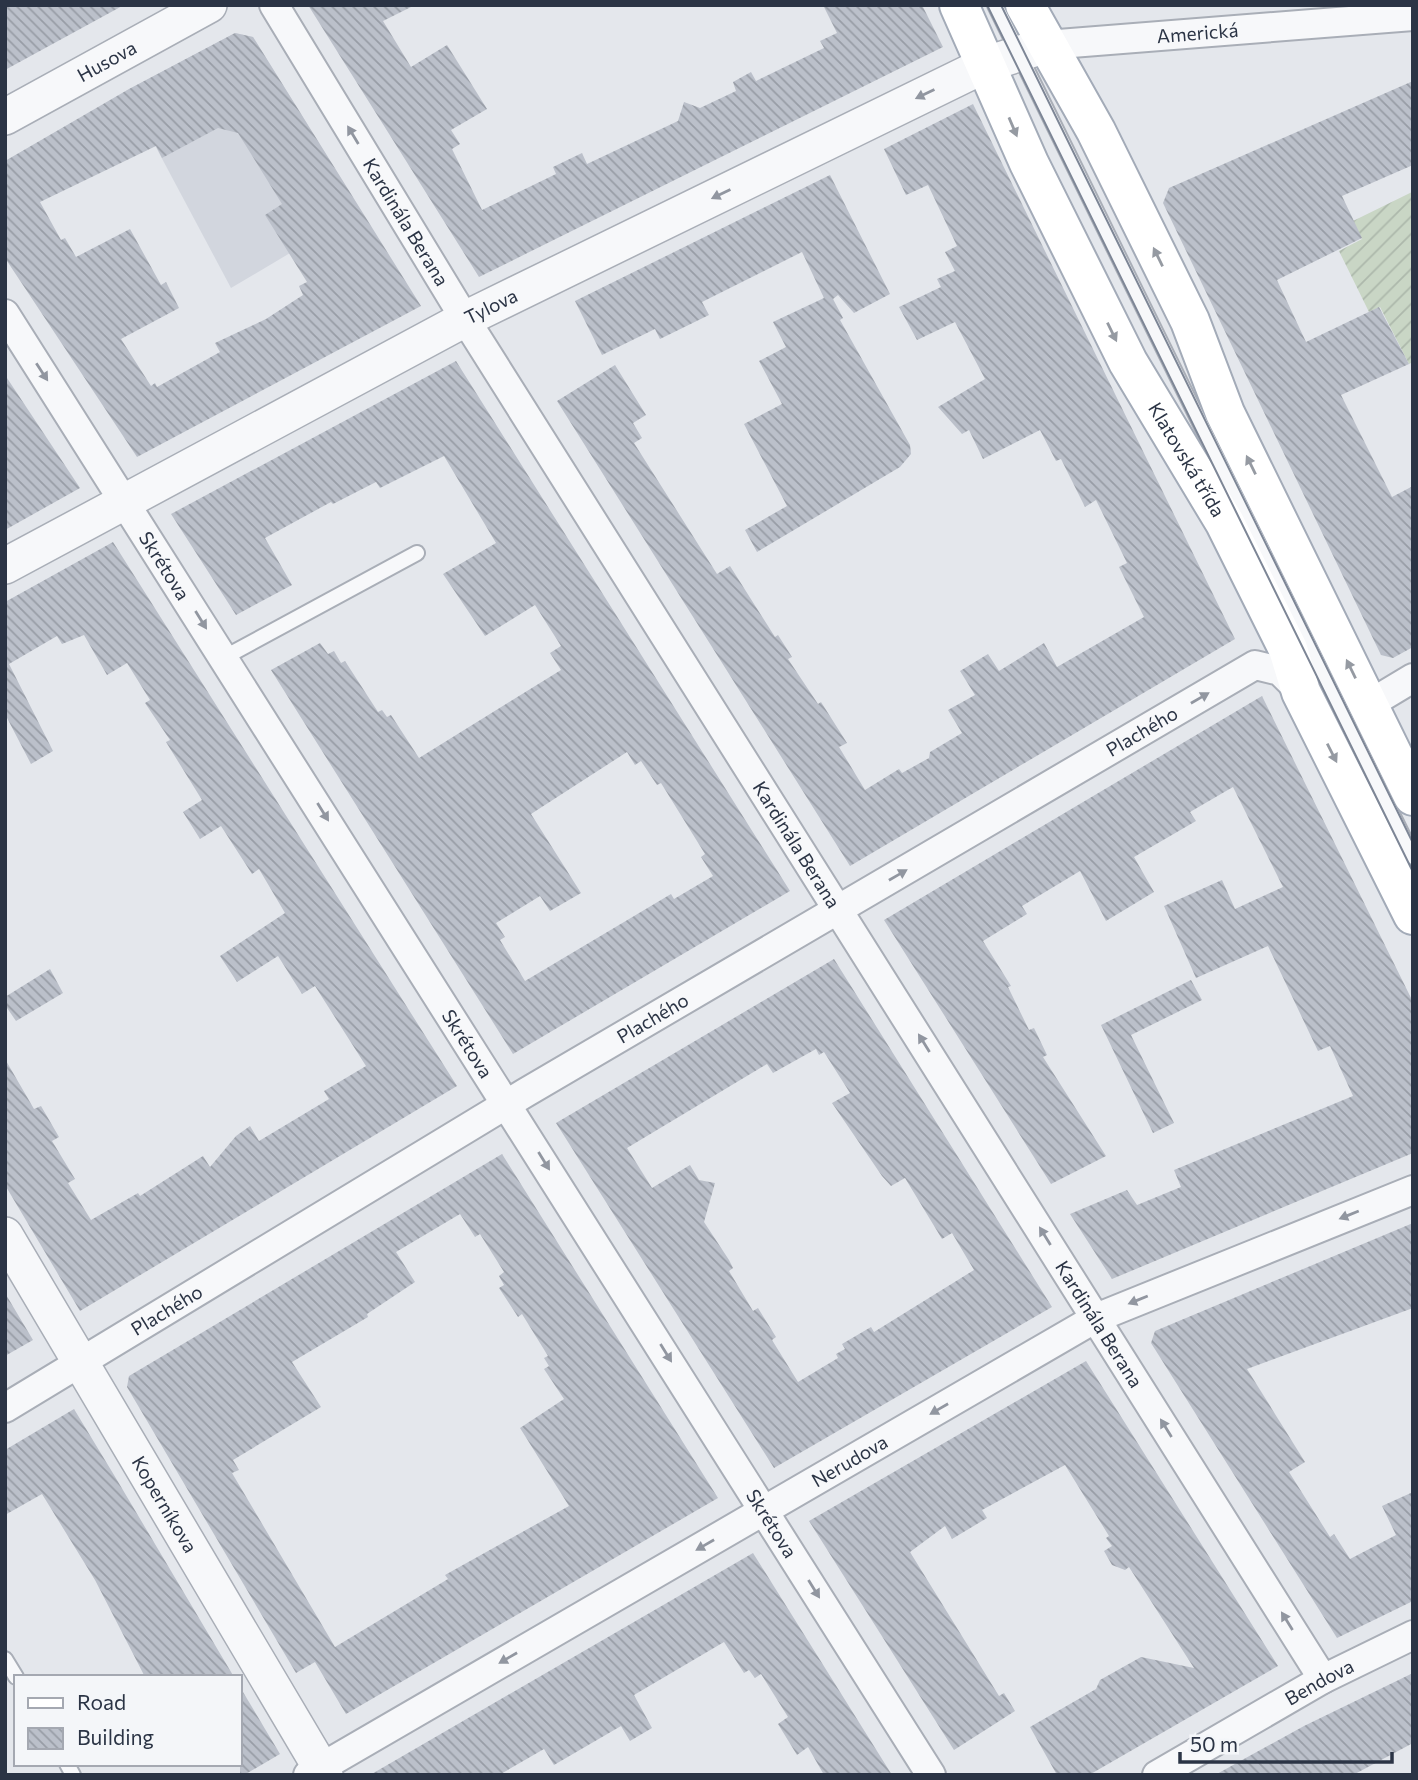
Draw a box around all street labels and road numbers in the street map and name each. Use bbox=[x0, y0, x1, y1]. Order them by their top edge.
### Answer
street label: Americká bbox=[1156, 18, 1239, 47]
street label: Husova bbox=[73, 35, 140, 86]
street label: Kardinála Berana bbox=[359, 154, 454, 290]
street label: Tylova bbox=[460, 283, 521, 329]
street label: Klatovská třída bbox=[1144, 398, 1230, 521]
street label: Skrétova bbox=[135, 527, 195, 604]
street label: Plachého bbox=[1102, 701, 1182, 761]
street label: Kardinála Berana bbox=[748, 777, 846, 912]
street label: Plachého bbox=[612, 988, 692, 1048]
street label: Skrétova bbox=[438, 1005, 498, 1082]
street label: Kardinála Berana bbox=[1051, 1256, 1148, 1392]
street label: Plachého bbox=[127, 1279, 206, 1340]
street label: Nerudova bbox=[807, 1429, 891, 1492]
street label: Koperníkova bbox=[127, 1451, 203, 1557]
street label: Skrétova bbox=[742, 1485, 802, 1562]
street label: Bendova bbox=[1281, 1654, 1357, 1710]

